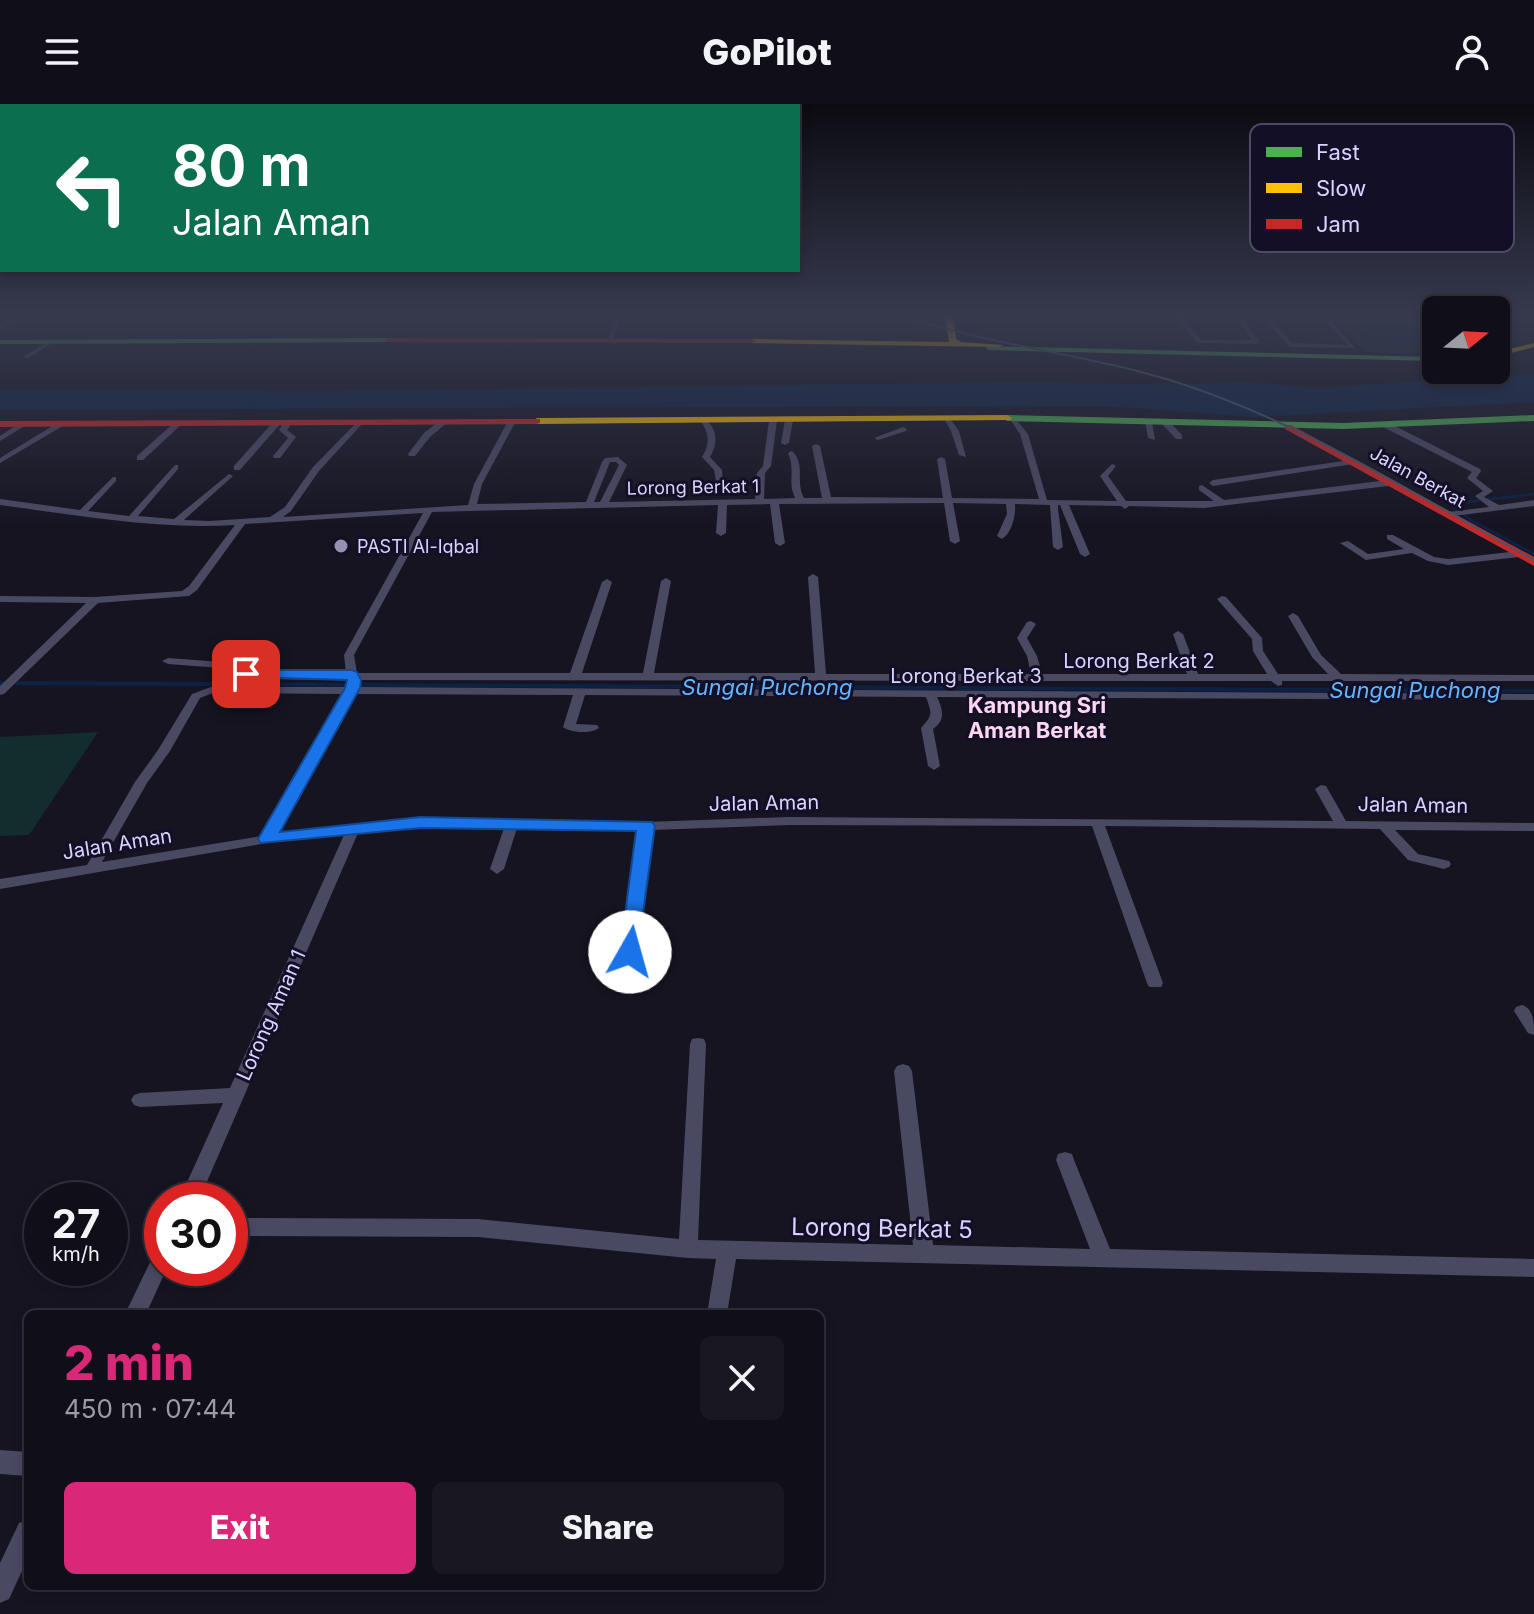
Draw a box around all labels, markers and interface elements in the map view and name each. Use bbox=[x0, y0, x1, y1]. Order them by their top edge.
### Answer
icon: menu bbox=[40, 30, 84, 74]
text: GoPilot bbox=[702, 30, 832, 74]
icon: person bbox=[1450, 30, 1494, 74]
legend bbox=[1250, 124, 1514, 252]
text: 80 m bbox=[172, 132, 311, 200]
icon: left bbox=[40, 136, 144, 240]
text: Fast bbox=[1316, 139, 1360, 165]
text: Slow bbox=[1316, 175, 1366, 201]
text: Jalan Aman bbox=[172, 200, 371, 244]
text: Jam bbox=[1316, 211, 1360, 237]
north arrow bbox=[1422, 296, 1510, 384]
map controls bbox=[1422, 296, 1510, 384]
street label: Jalan Berkat bbox=[1367, 442, 1469, 512]
street label: Lorong Berkat 1 bbox=[627, 475, 759, 499]
place label: PASTI Al-Iqbal bbox=[357, 536, 479, 557]
marker: PASTI Al-Iqbal bbox=[332, 537, 350, 555]
pin bbox=[212, 640, 280, 708]
street label: Lorong Berkat 2 bbox=[1063, 649, 1215, 673]
icon: arrive bbox=[224, 652, 268, 696]
street label: Lorong Berkat 3 bbox=[890, 664, 1042, 688]
water label: Sungai Puchong bbox=[681, 674, 853, 700]
water label: Sungai Puchong bbox=[1329, 677, 1501, 703]
district label: Kampung Sri Aman Berkat bbox=[968, 692, 1106, 743]
street label: Jalan Aman bbox=[709, 790, 819, 816]
street label: Jalan Aman bbox=[1358, 792, 1468, 818]
street label: Jalan Aman bbox=[61, 824, 173, 864]
position arrow bbox=[588, 910, 672, 994]
street label: Lorong Aman 1 bbox=[231, 946, 311, 1084]
speed limit sign: 30 bbox=[144, 1182, 248, 1286]
text: 27 bbox=[52, 1199, 100, 1248]
street label: Lorong Berkat 5 bbox=[791, 1212, 973, 1244]
text: km/h bbox=[52, 1242, 100, 1266]
text: 2 min bbox=[64, 1333, 194, 1392]
button: close bbox=[700, 1336, 784, 1420]
text: 450 m · 07:44 bbox=[64, 1393, 236, 1424]
button: Exit bbox=[64, 1482, 416, 1574]
button: Share bbox=[432, 1482, 784, 1574]

